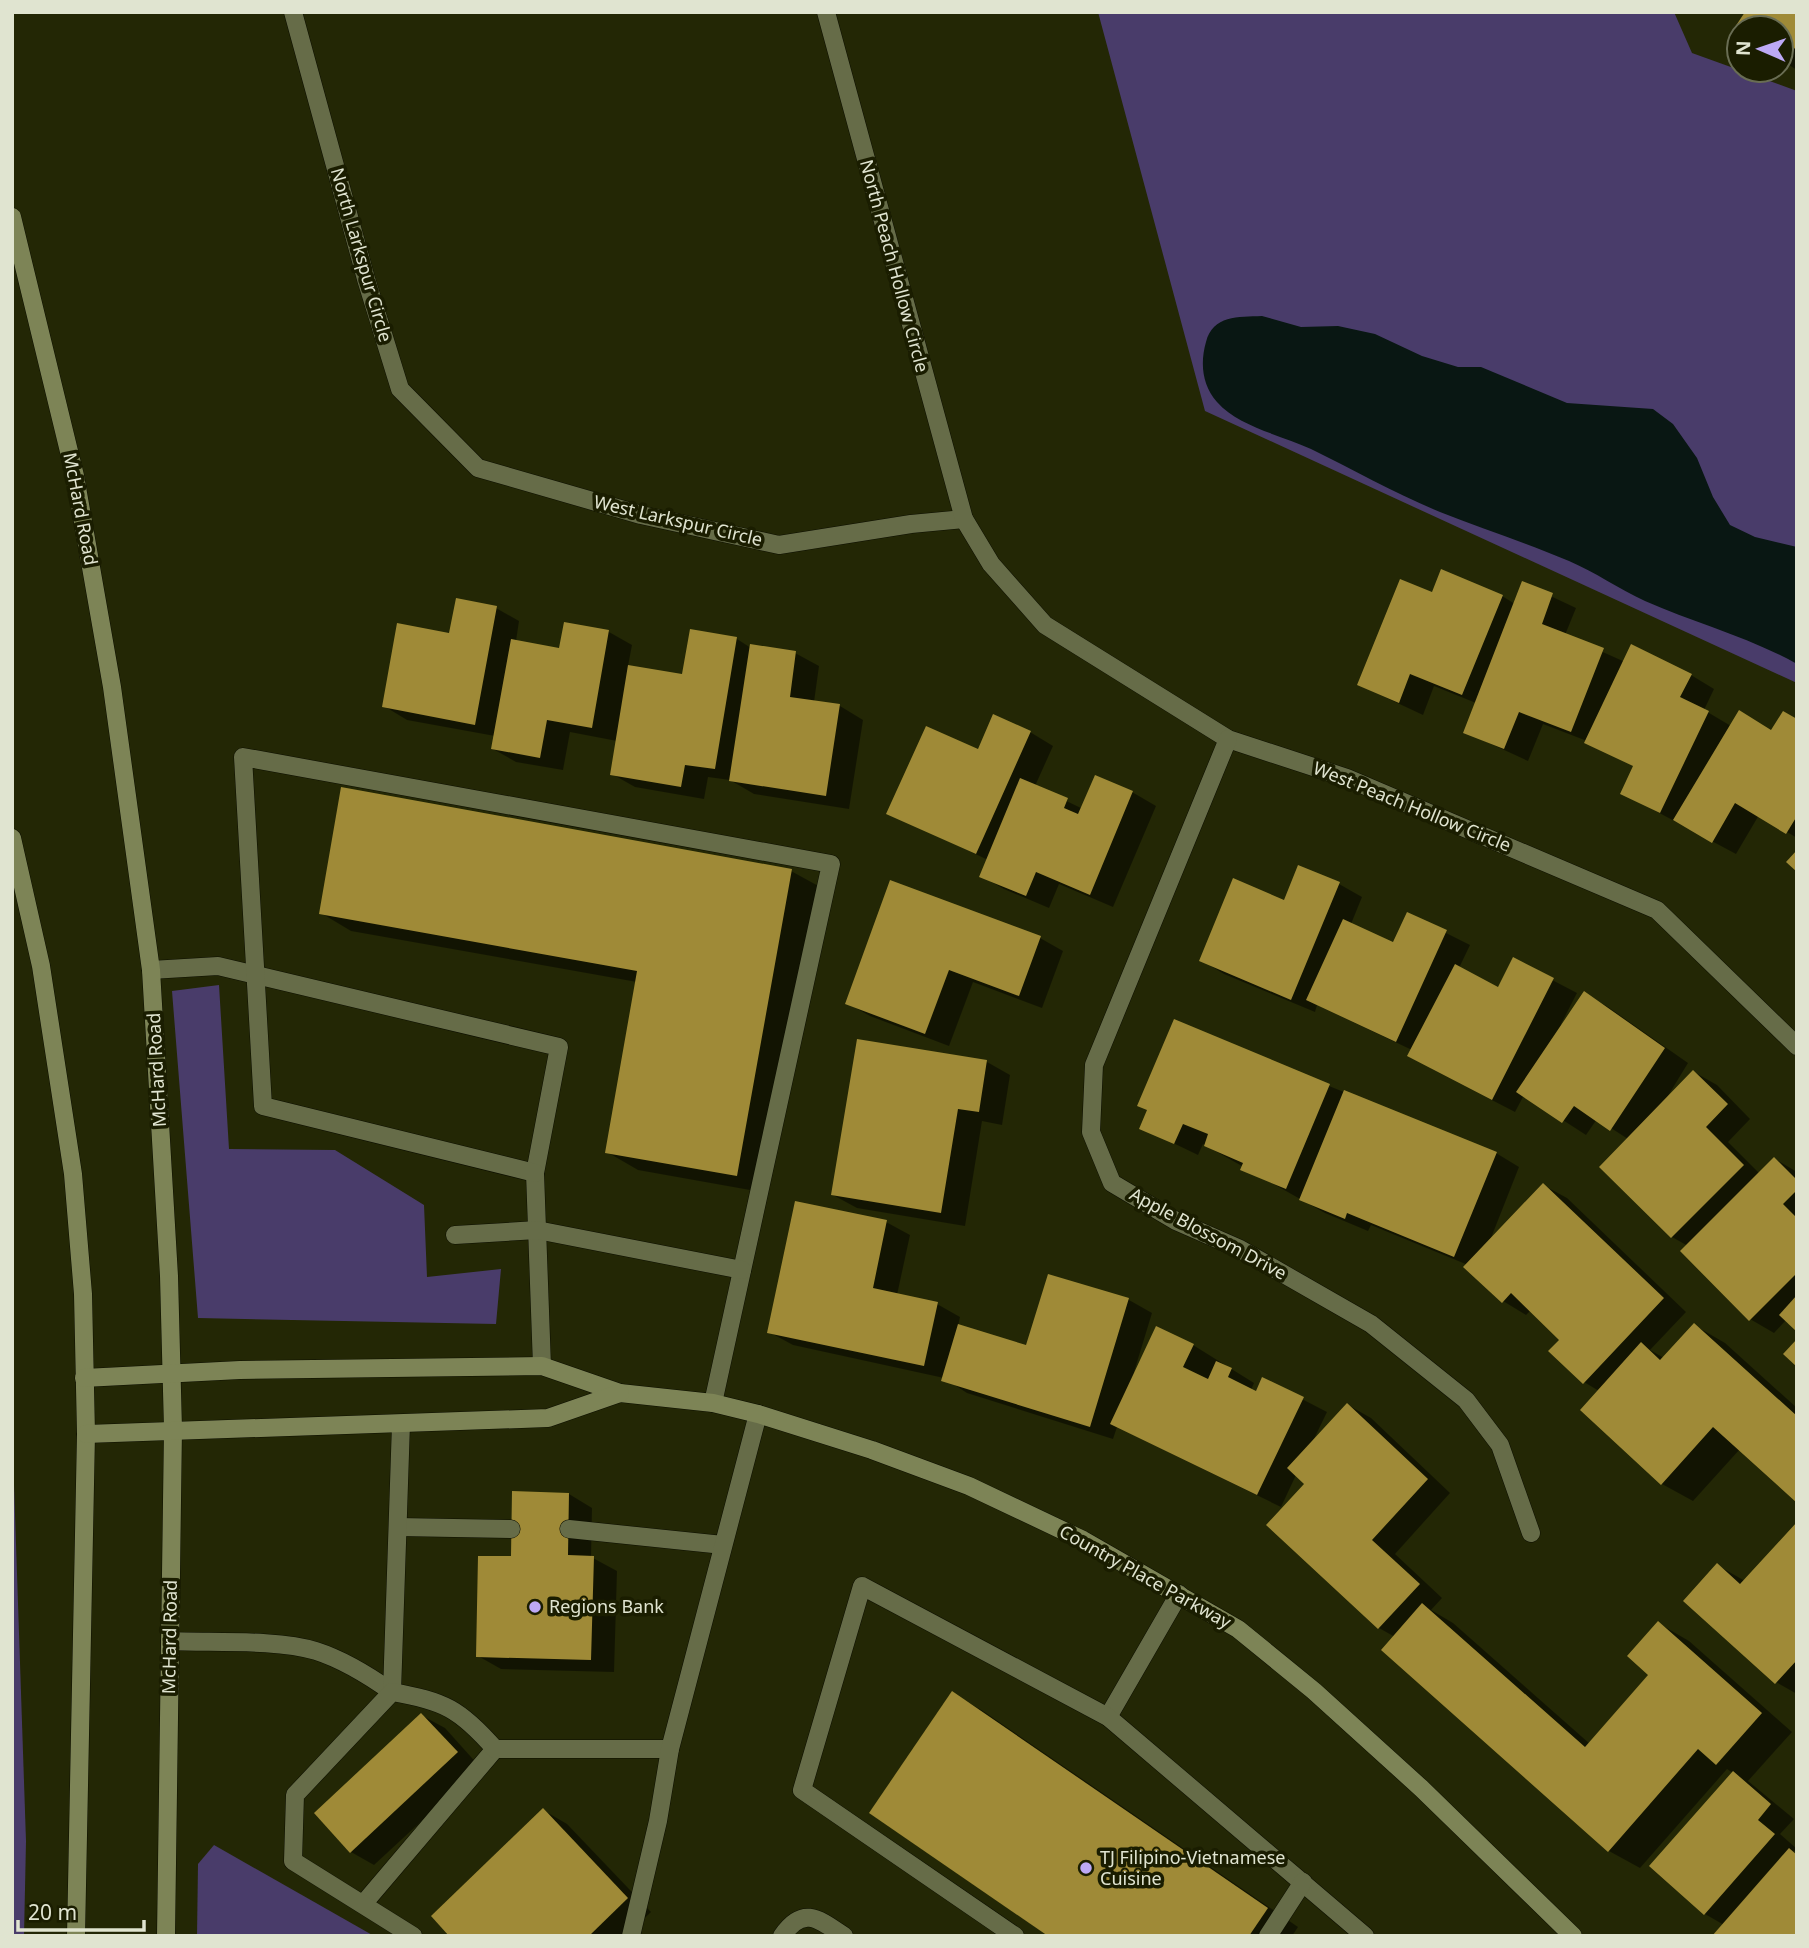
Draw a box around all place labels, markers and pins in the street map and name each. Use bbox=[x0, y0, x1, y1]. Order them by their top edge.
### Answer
place label: Regions Bank bbox=[549, 1594, 664, 1618]
marker: Regions Bank bbox=[527, 1599, 543, 1615]
place label: TJ Filipino-Vietnamese Cuisine bbox=[1100, 1845, 1285, 1890]
marker: TJ Filipino-Vietnamese Cuisine bbox=[1078, 1860, 1094, 1876]

